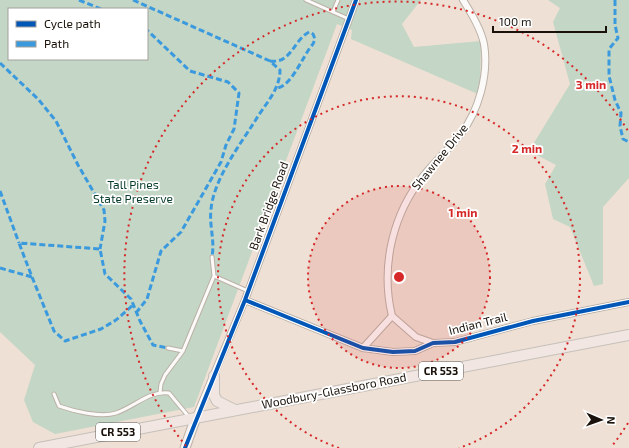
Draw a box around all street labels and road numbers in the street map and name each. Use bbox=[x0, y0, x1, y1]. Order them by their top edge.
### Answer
street label: Shawnee Drive bbox=[408, 120, 470, 192]
street label: Bark Bridge Road bbox=[246, 160, 291, 252]
street label: Indian Trail bbox=[447, 309, 509, 337]
road number: CR 553 bbox=[419, 362, 463, 380]
street label: Woodbury-Glassboro Road bbox=[260, 369, 407, 411]
road number: CR 553 bbox=[96, 423, 140, 441]

